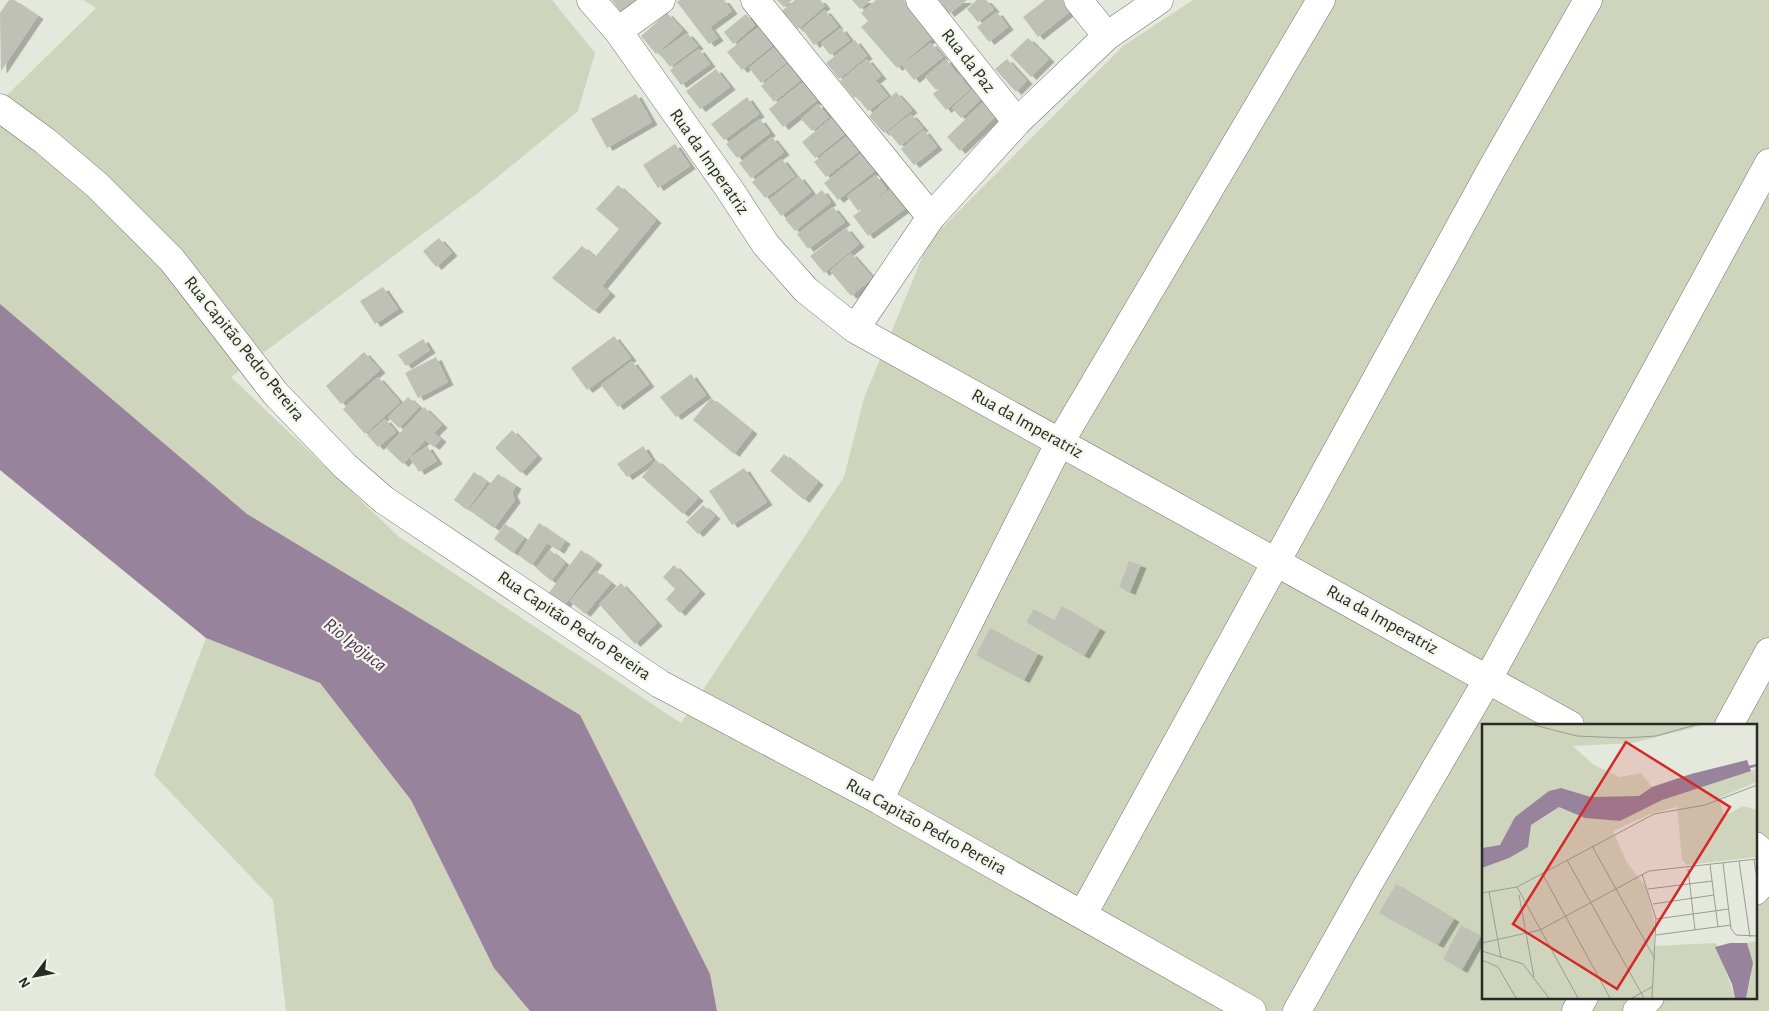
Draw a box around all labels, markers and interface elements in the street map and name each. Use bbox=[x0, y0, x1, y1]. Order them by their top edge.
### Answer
street label: Rua da Paz bbox=[938, 26, 998, 96]
street label: Rua da Imperatriz bbox=[666, 106, 752, 218]
street label: Rua Capitão Pedro Pereira bbox=[180, 273, 308, 425]
street label: Rua da Imperatriz bbox=[968, 386, 1086, 462]
street label: Rua Capitão Pedro Pereira bbox=[494, 568, 654, 684]
street label: Rua da Imperatriz bbox=[1323, 582, 1441, 658]
water label: Rio Ipojuca bbox=[320, 615, 390, 675]
inset map bbox=[1482, 724, 1756, 998]
street label: Rua Capitão Pedro Pereira bbox=[843, 775, 1009, 879]
north arrow bbox=[10, 951, 60, 1001]
text: N bbox=[16, 975, 33, 990]

